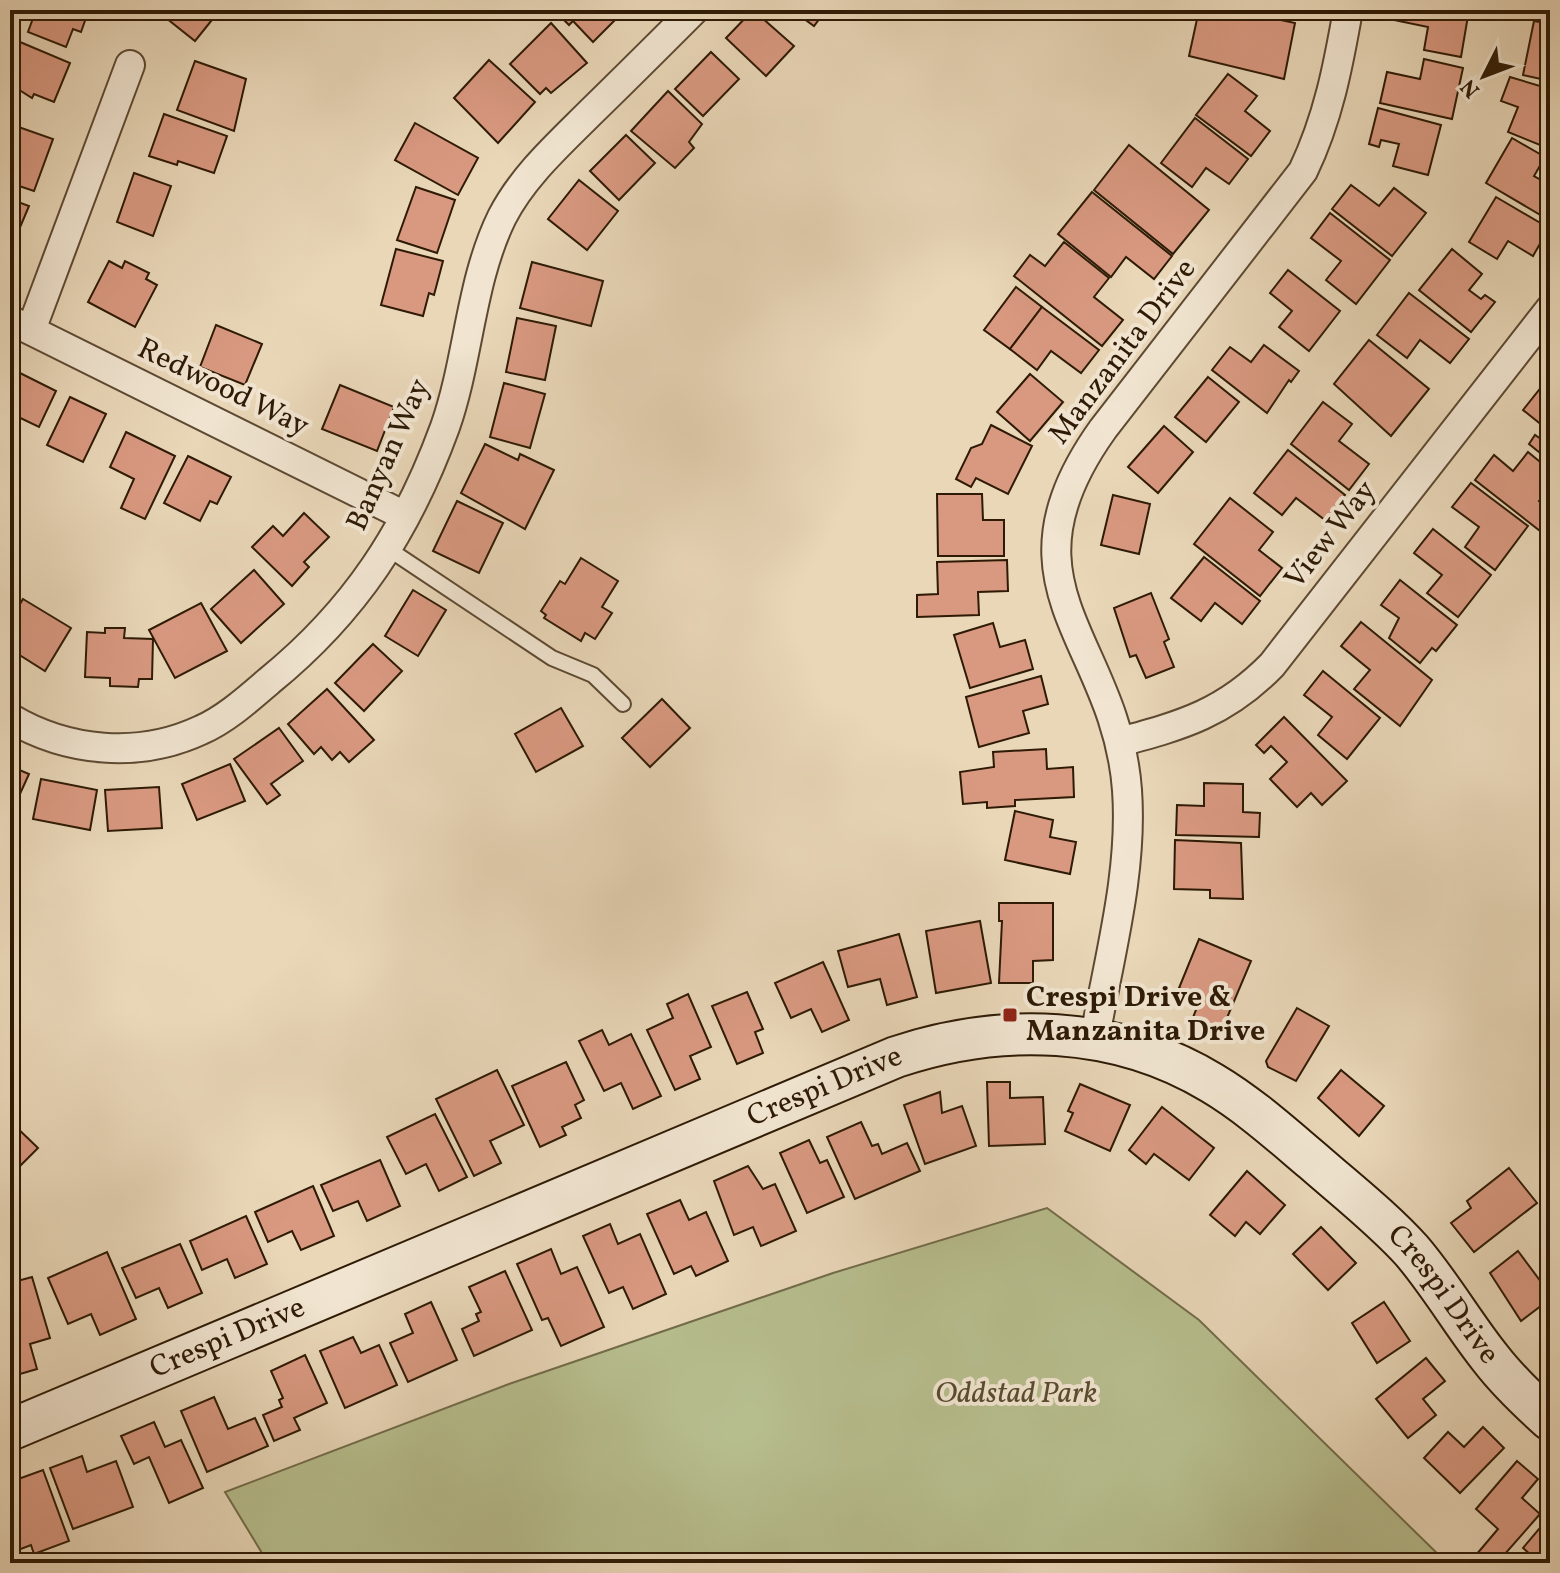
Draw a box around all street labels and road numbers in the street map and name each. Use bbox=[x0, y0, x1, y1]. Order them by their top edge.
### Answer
street label: Manzanita Drive bbox=[1039, 251, 1207, 453]
street label: Redwood Way bbox=[130, 328, 316, 448]
street label: Banyan Way bbox=[337, 372, 441, 538]
street label: View Way bbox=[1275, 472, 1387, 598]
street label: Crespi Drive bbox=[741, 1036, 909, 1138]
street label: Crespi Drive bbox=[1377, 1216, 1509, 1374]
street label: Crespi Drive bbox=[143, 1287, 312, 1390]

